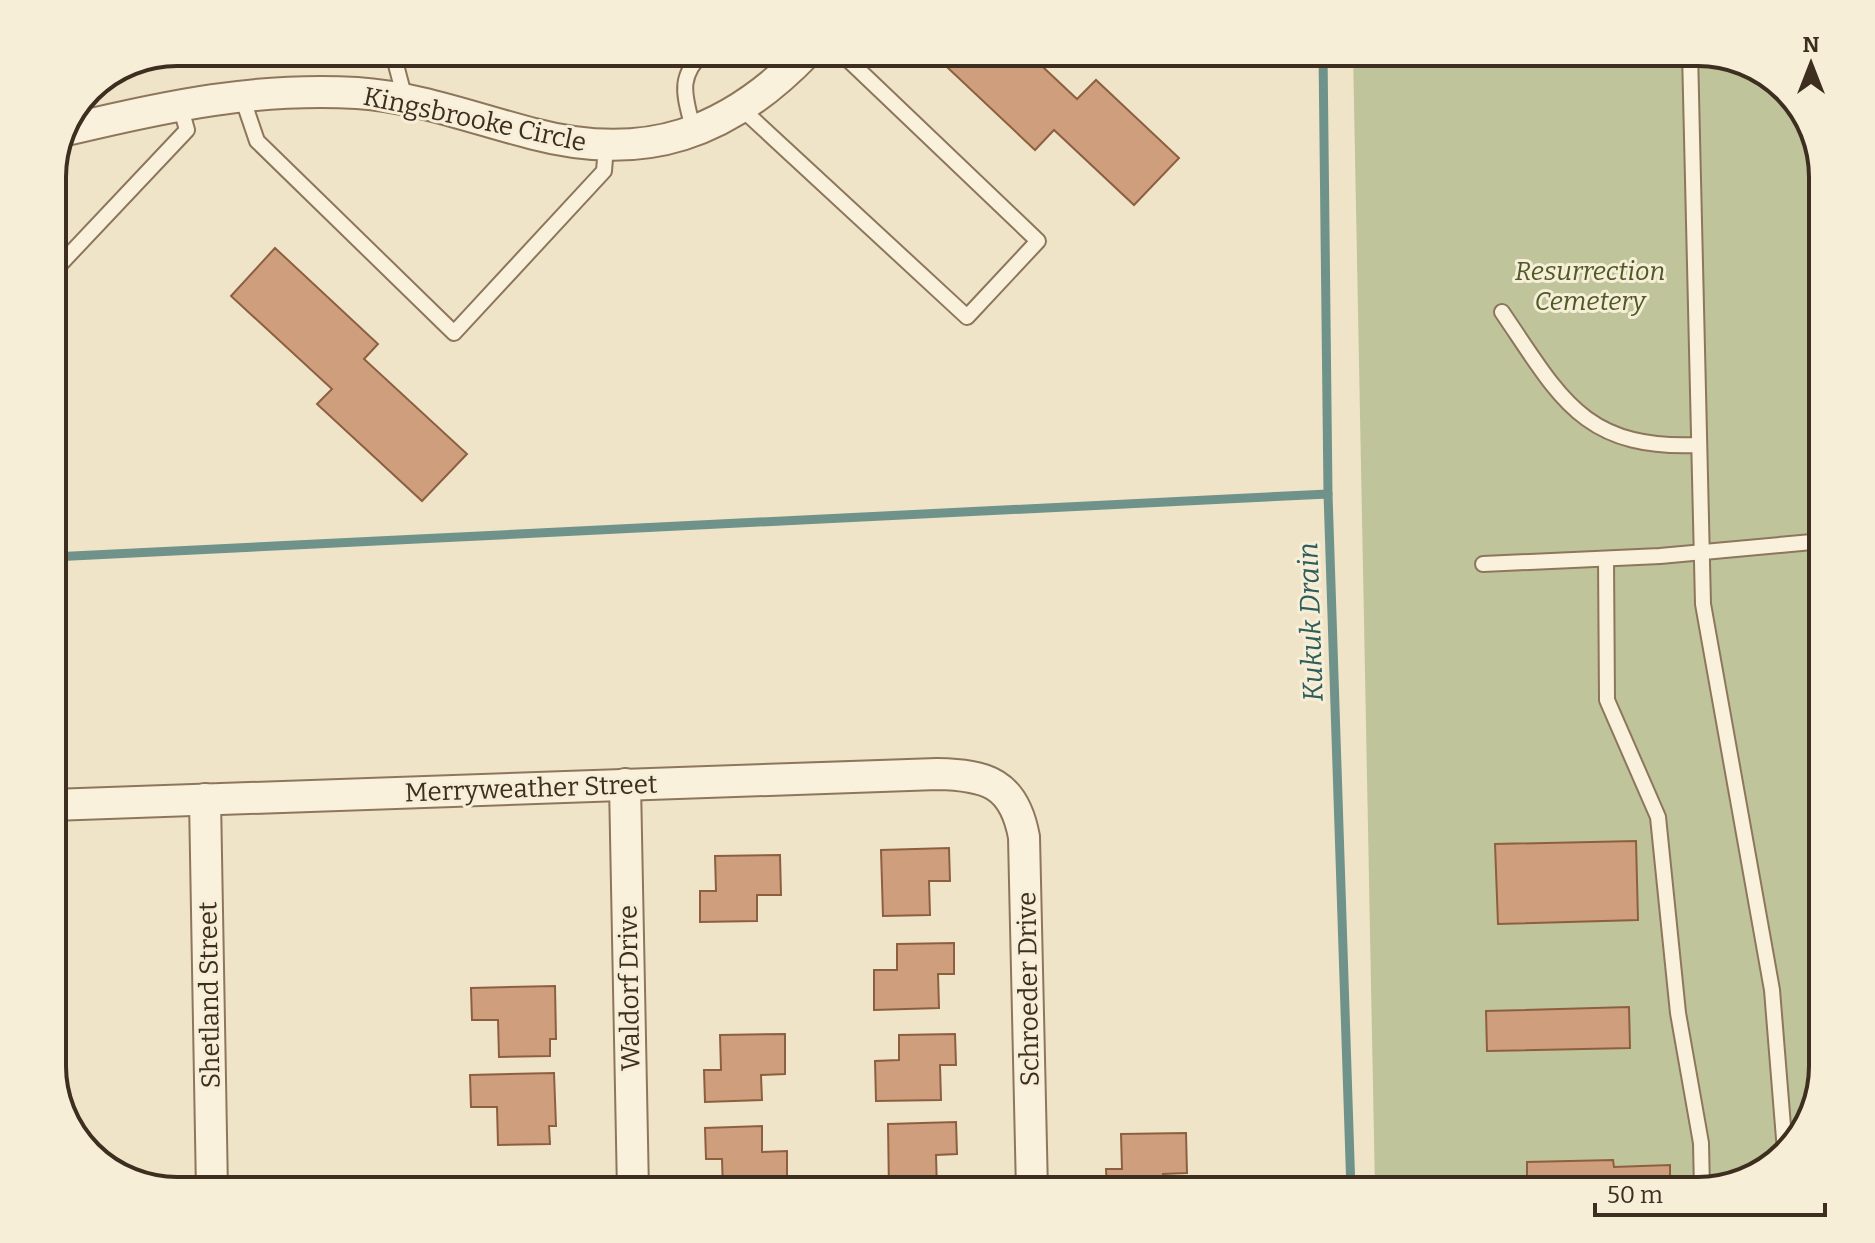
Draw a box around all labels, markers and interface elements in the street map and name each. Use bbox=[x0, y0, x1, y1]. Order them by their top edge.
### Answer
north arrow bbox=[1771, 24, 1851, 104]
text: N bbox=[1803, 31, 1820, 58]
street label: Kingsbrooke Circle bbox=[361, 81, 589, 158]
park label: Resurrection Cemetery bbox=[1515, 256, 1665, 317]
water label: Kukuk Drain bbox=[1291, 542, 1330, 702]
street label: Merryweather Street bbox=[404, 769, 658, 808]
street label: Schroeder Drive bbox=[1011, 891, 1046, 1087]
street label: Shetland Street bbox=[192, 901, 227, 1089]
street label: Waldorf Drive bbox=[613, 905, 646, 1071]
scale bar bbox=[1595, 1167, 1825, 1217]
text: 50 m bbox=[1607, 1181, 1663, 1209]

